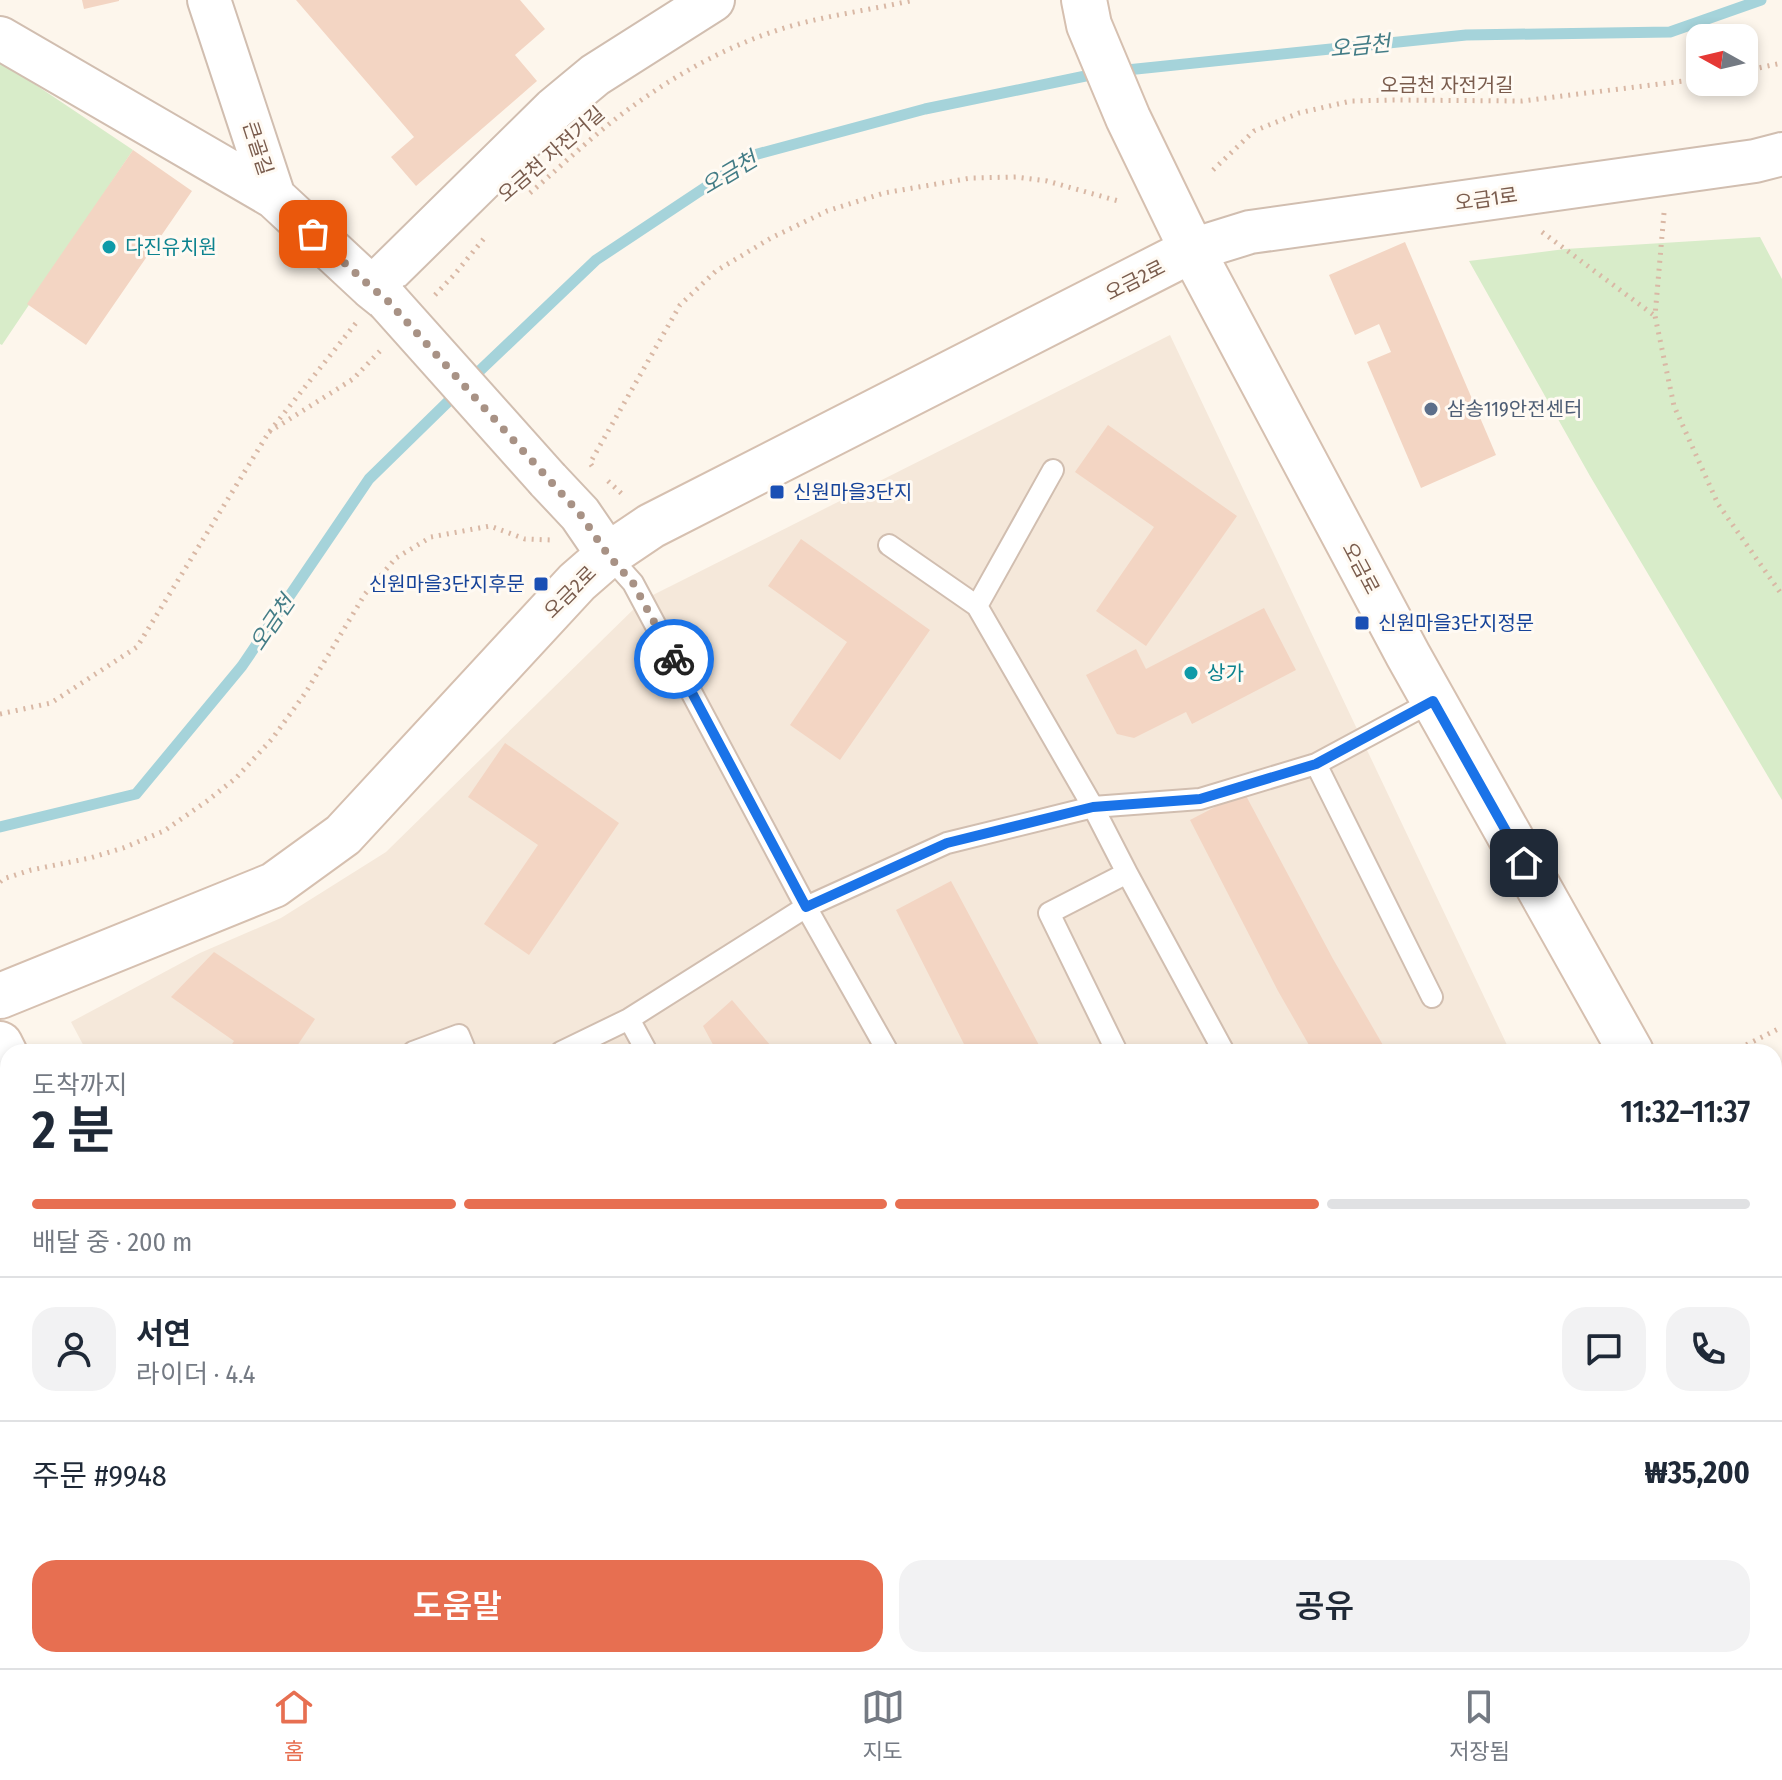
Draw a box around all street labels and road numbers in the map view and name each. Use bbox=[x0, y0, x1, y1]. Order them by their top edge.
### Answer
street label: 오금천 자전거길 bbox=[1380, 73, 1514, 97]
street label: 오금천 자전거길 bbox=[493, 101, 609, 207]
street label: 큰골길 bbox=[238, 118, 278, 178]
street label: 오금1로 bbox=[1453, 183, 1519, 215]
street label: 오금2로 bbox=[1101, 255, 1169, 305]
street label: 오금로 bbox=[1337, 538, 1385, 598]
street label: 오금2로 bbox=[539, 561, 601, 623]

